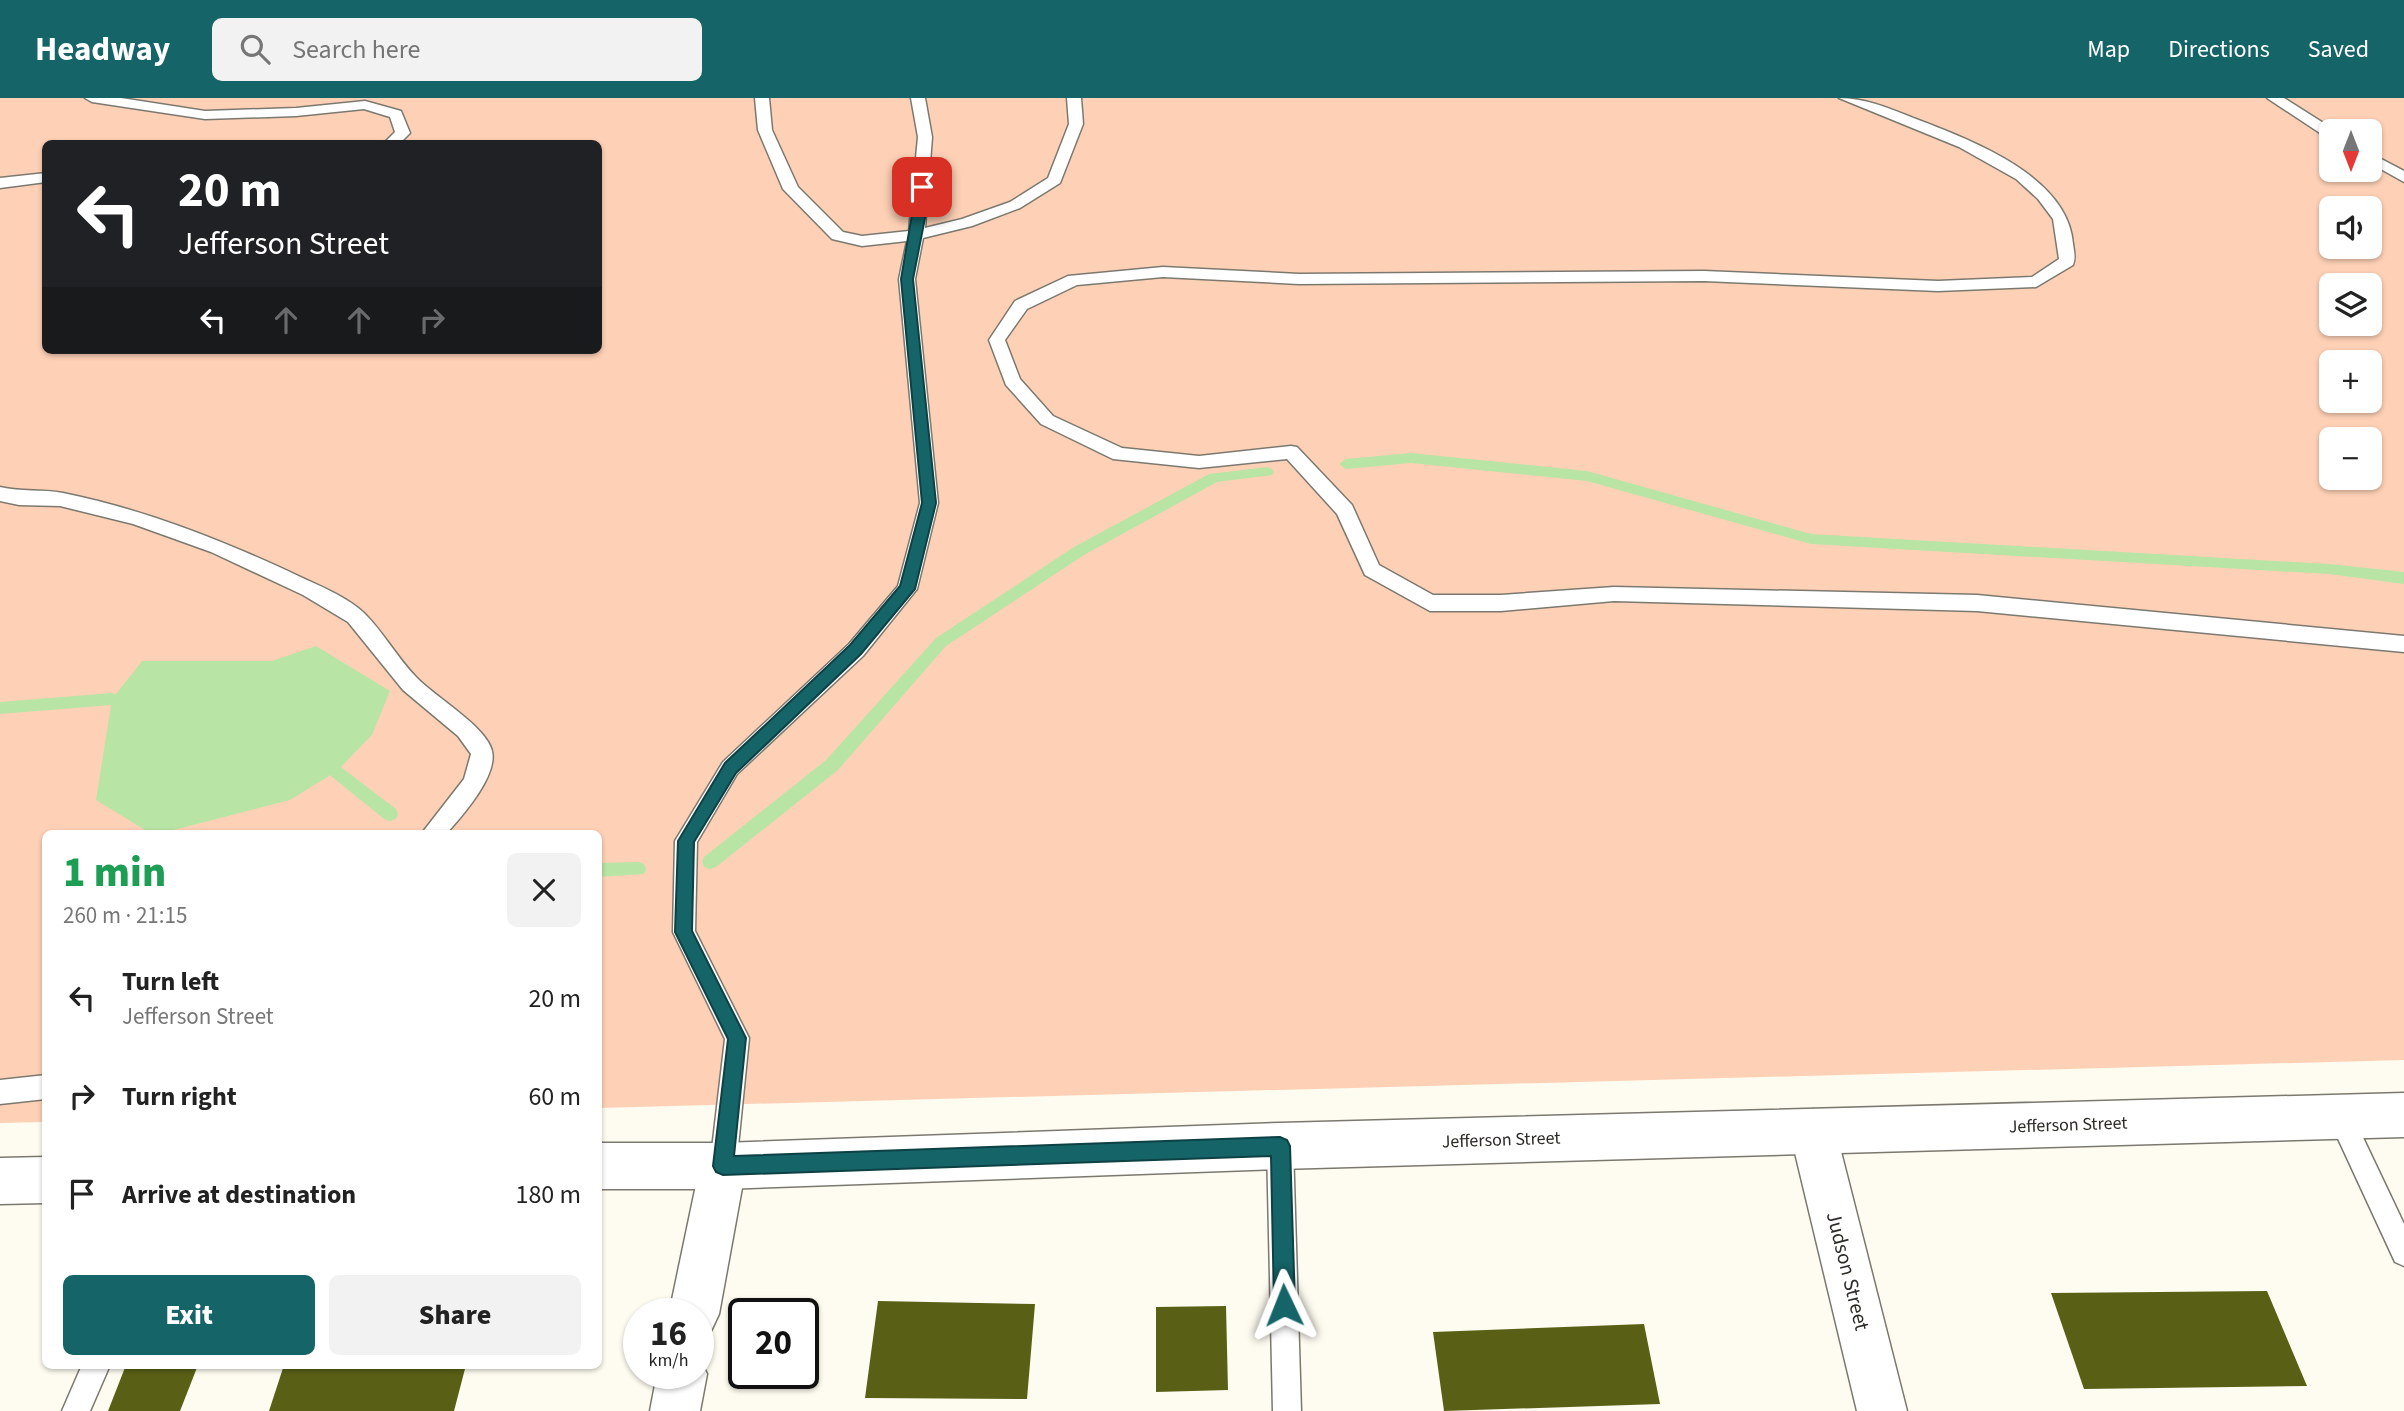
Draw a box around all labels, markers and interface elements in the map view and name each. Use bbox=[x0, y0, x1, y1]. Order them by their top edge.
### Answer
search box bbox=[212, 18, 702, 81]
text: Headway bbox=[35, 26, 170, 73]
icon: search bbox=[236, 30, 274, 68]
text: Search here bbox=[292, 31, 420, 68]
text: Map bbox=[2087, 32, 2130, 67]
text: Directions bbox=[2168, 32, 2270, 67]
text: Saved bbox=[2308, 32, 2369, 67]
north arrow bbox=[2319, 119, 2382, 182]
map controls bbox=[2319, 119, 2382, 490]
text: 20 m bbox=[178, 156, 282, 226]
pin bbox=[892, 157, 952, 217]
icon: left bbox=[63, 168, 154, 259]
icon: arrive bbox=[903, 168, 941, 206]
button: sound bbox=[2319, 196, 2382, 259]
text: Jefferson Street bbox=[178, 221, 389, 267]
button: layers bbox=[2319, 273, 2382, 336]
icon: left bbox=[194, 301, 232, 339]
icon: ahead bbox=[267, 301, 305, 339]
icon: ahead bbox=[340, 301, 378, 339]
icon: right bbox=[413, 301, 451, 339]
button: + bbox=[2319, 350, 2382, 413]
button: − bbox=[2319, 427, 2382, 490]
text: 1 min bbox=[63, 843, 166, 903]
button: close bbox=[507, 853, 581, 927]
text: 260 m · 21:15 bbox=[63, 899, 187, 932]
text: Turn left bbox=[122, 963, 219, 1000]
icon: left bbox=[63, 979, 101, 1017]
text: 20 m bbox=[528, 980, 581, 1017]
text: Jefferson Street bbox=[122, 1000, 274, 1033]
icon: right bbox=[63, 1077, 101, 1115]
text: Turn right bbox=[122, 1078, 237, 1115]
text: 60 m bbox=[528, 1078, 581, 1115]
street label: Jefferson Street bbox=[2008, 1110, 2128, 1140]
street label: Jefferson Street bbox=[1441, 1125, 1561, 1155]
icon: arrive bbox=[63, 1175, 101, 1213]
text: Arrive at destination bbox=[122, 1176, 356, 1213]
text: 180 m bbox=[515, 1176, 581, 1213]
street label: Judson Street bbox=[1819, 1208, 1877, 1334]
position arrow bbox=[1247, 1268, 1321, 1342]
button: Exit bbox=[63, 1275, 315, 1355]
button: Share bbox=[329, 1275, 581, 1355]
speed limit sign: 20 bbox=[728, 1298, 819, 1389]
text: 16 bbox=[650, 1309, 687, 1359]
text: km/h bbox=[649, 1348, 688, 1373]

